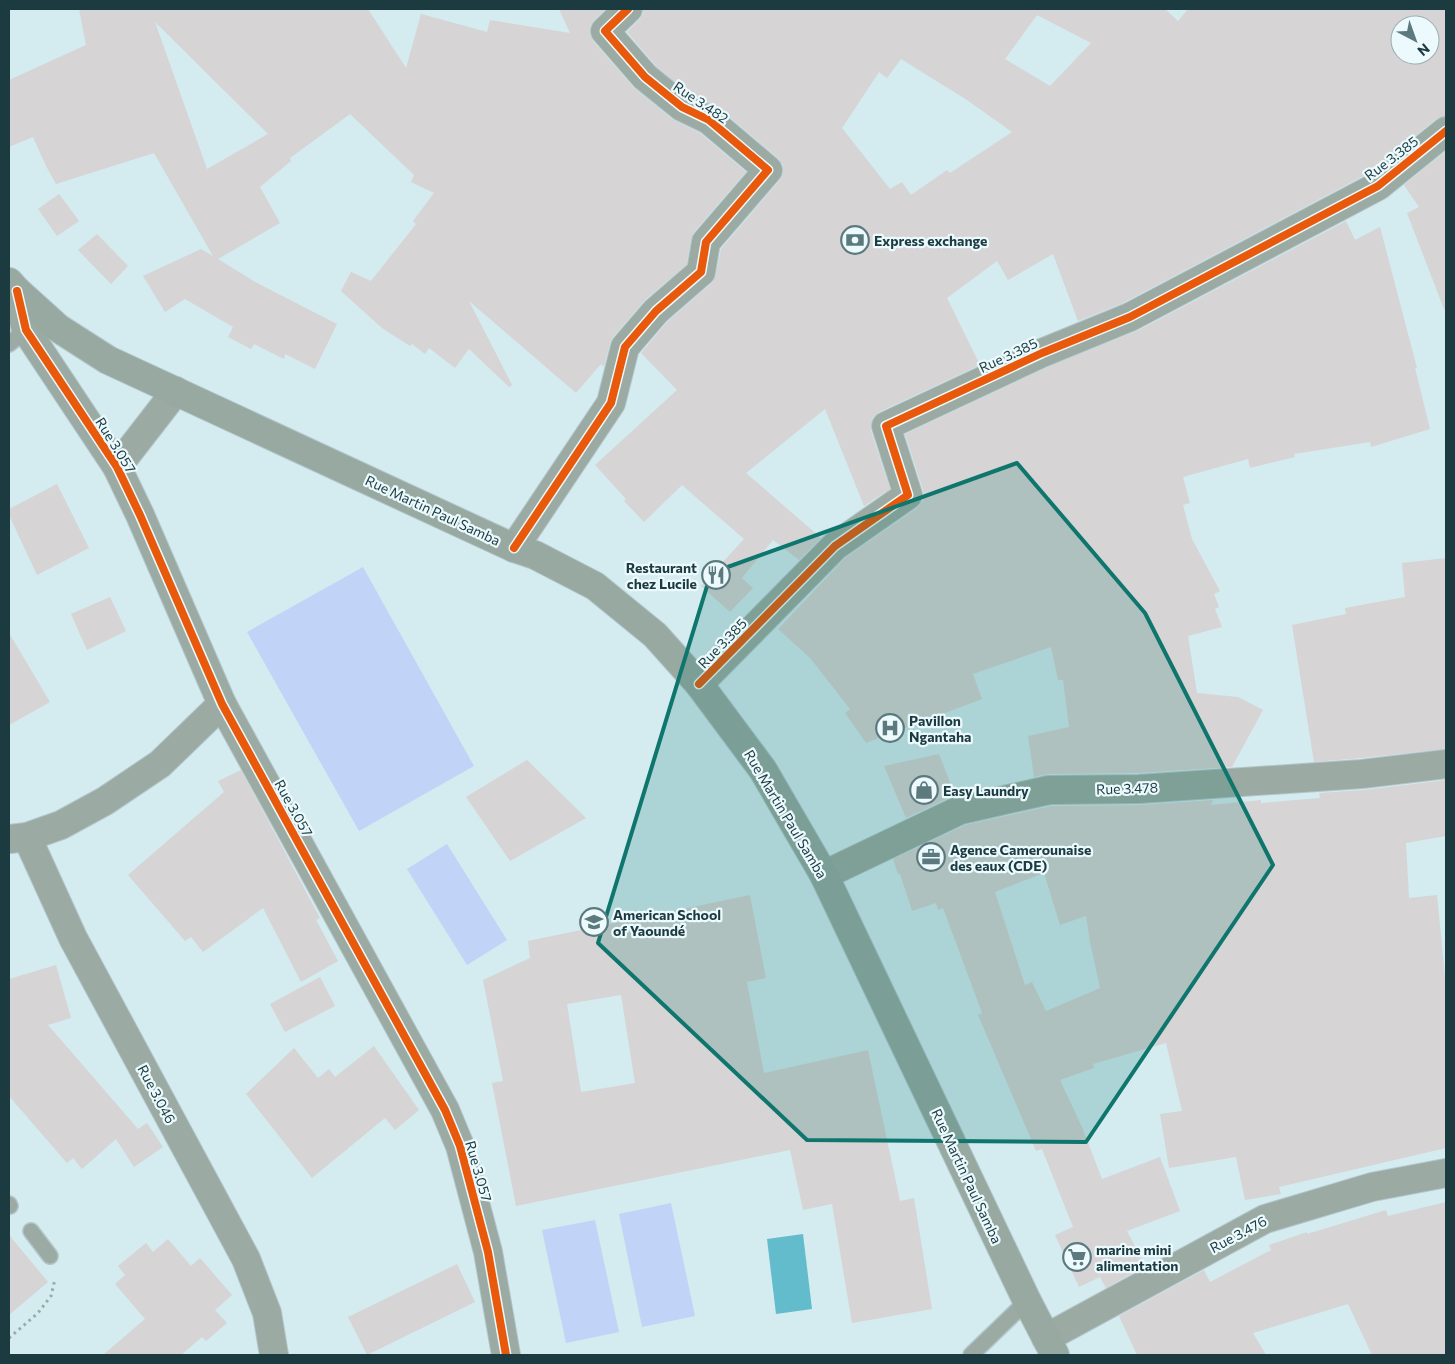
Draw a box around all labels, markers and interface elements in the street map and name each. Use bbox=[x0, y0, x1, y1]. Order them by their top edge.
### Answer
north arrow bbox=[1390, 15, 1440, 65]
text: N bbox=[1414, 40, 1433, 60]
street label: Rue 3.482 bbox=[670, 77, 732, 127]
street label: Rue 3.385 bbox=[1361, 132, 1421, 184]
bank icon: Express exchange bbox=[840, 225, 870, 255]
place label: Express exchange bbox=[874, 232, 987, 249]
street label: Rue 3.385 bbox=[976, 334, 1040, 376]
street label: Rue 3.057 bbox=[92, 414, 140, 476]
street label: Rue Martin Paul Samba bbox=[363, 471, 503, 549]
place label: Restaurant chez Lucile bbox=[626, 559, 697, 592]
restaurant icon: Restaurant chez Lucile bbox=[701, 560, 731, 590]
street label: Rue 3.385 bbox=[694, 615, 750, 671]
place label: Pavillon Ngantaha bbox=[909, 712, 971, 745]
hospital icon: Pavillon Ngantaha bbox=[875, 713, 905, 743]
street label: Rue Martin Paul Samba bbox=[741, 747, 831, 881]
shop icon: Easy Laundry bbox=[909, 775, 939, 805]
street label: Rue 3.057 bbox=[271, 777, 317, 839]
street label: Rue 3.478 bbox=[1096, 778, 1158, 798]
place label: Easy Laundry bbox=[943, 782, 1029, 799]
place label: Agence Camerounaise des eaux (CDE) bbox=[950, 841, 1091, 874]
office icon: Agence Camerounaise des eaux (CDE) bbox=[916, 842, 946, 872]
place label: American School of Yaoundé bbox=[613, 906, 721, 939]
school or university icon: American School of Yaoundé bbox=[579, 907, 609, 937]
street label: Rue 3.046 bbox=[134, 1062, 180, 1126]
street label: Rue Martin Paul Samba bbox=[928, 1106, 1006, 1246]
street label: Rue 3.057 bbox=[462, 1139, 496, 1203]
street label: Rue 3.476 bbox=[1207, 1212, 1269, 1256]
place label: marine mini alimentation bbox=[1096, 1241, 1178, 1274]
supermarket icon: marine mini alimentation bbox=[1062, 1242, 1092, 1272]

